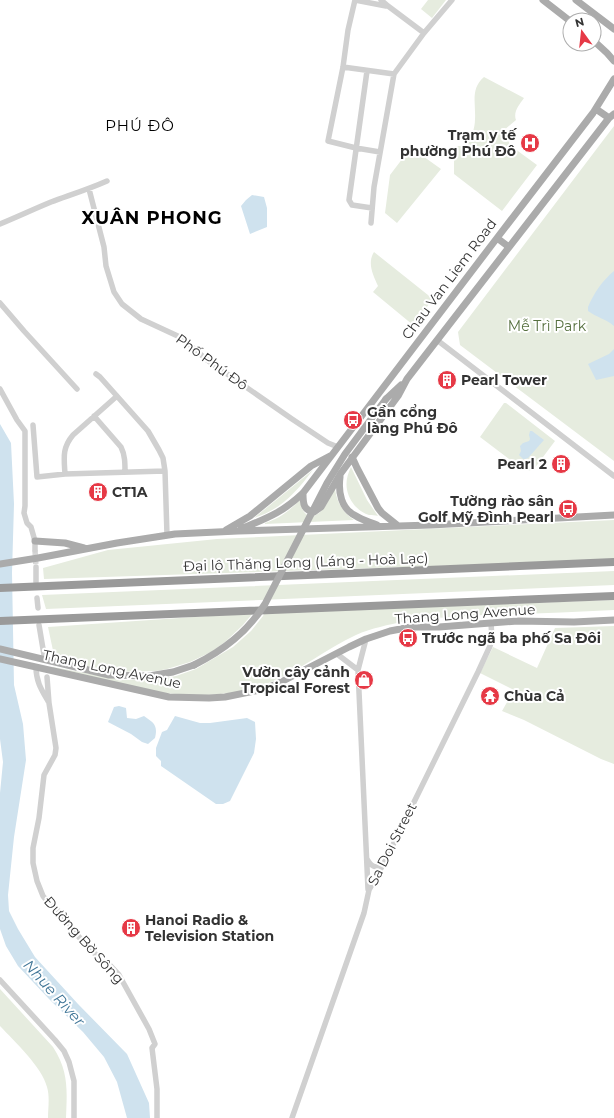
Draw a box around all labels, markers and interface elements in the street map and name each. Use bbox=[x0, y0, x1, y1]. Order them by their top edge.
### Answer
north arrow bbox=[562, 12, 602, 52]
text: N bbox=[573, 14, 586, 30]
district label: PHÚ ĐÔ bbox=[105, 116, 175, 135]
place label: Trạm y tế phường Phú Đô bbox=[400, 126, 517, 160]
hospital icon: Trạm y tế phường Phú Đô bbox=[519, 132, 541, 154]
district label: XUÂN PHONG bbox=[81, 207, 223, 229]
street label: Chau Van Liem Road bbox=[398, 215, 500, 343]
park label: Mễ Trì Park bbox=[508, 317, 587, 335]
street label: Phố Phú Đô bbox=[172, 330, 252, 394]
building icon: Pearl Tower bbox=[436, 369, 458, 391]
place label: Pearl Tower bbox=[461, 371, 547, 389]
place label: Gần cổng làng Phú Đô bbox=[367, 403, 458, 437]
bus stop icon: Gần cổng làng Phú Đô bbox=[342, 409, 364, 431]
building icon: Pearl 2 bbox=[550, 453, 572, 475]
place label: Pearl 2 bbox=[497, 455, 547, 473]
building icon: CT1A bbox=[87, 481, 109, 503]
place label: CT1A bbox=[112, 483, 148, 501]
place label: Tường rào sân Golf Mỹ Đình Pearl bbox=[418, 492, 554, 526]
bus stop icon: Tường rào sân Golf Mỹ Đình Pearl bbox=[557, 498, 579, 520]
street label: Đại lộ Thăng Long (Láng - Hoà Lạc) bbox=[183, 549, 429, 575]
street label: Thang Long Avenue bbox=[394, 600, 536, 628]
bus stop icon: Trước ngã ba phố Sa Đôi bbox=[397, 627, 419, 649]
place label: Trước ngã ba phố Sa Đôi bbox=[422, 629, 601, 647]
street label: Thang Long Avenue bbox=[41, 646, 183, 692]
place label: Vườn cây cảnh Tropical Forest bbox=[241, 663, 350, 697]
shop icon: Vườn cây cảnh Tropical Forest bbox=[353, 669, 375, 691]
temple icon: Chùa Cả bbox=[479, 685, 501, 707]
place label: Chùa Cả bbox=[504, 687, 565, 705]
street label: Sa Doi Street bbox=[363, 799, 421, 888]
street label: Đường Bờ Sông bbox=[40, 892, 128, 988]
place label: Hanoi Radio & Television Station bbox=[145, 911, 274, 945]
building icon: Hanoi Radio & Television Station bbox=[120, 917, 142, 939]
water label: Nhue River bbox=[19, 955, 90, 1031]

